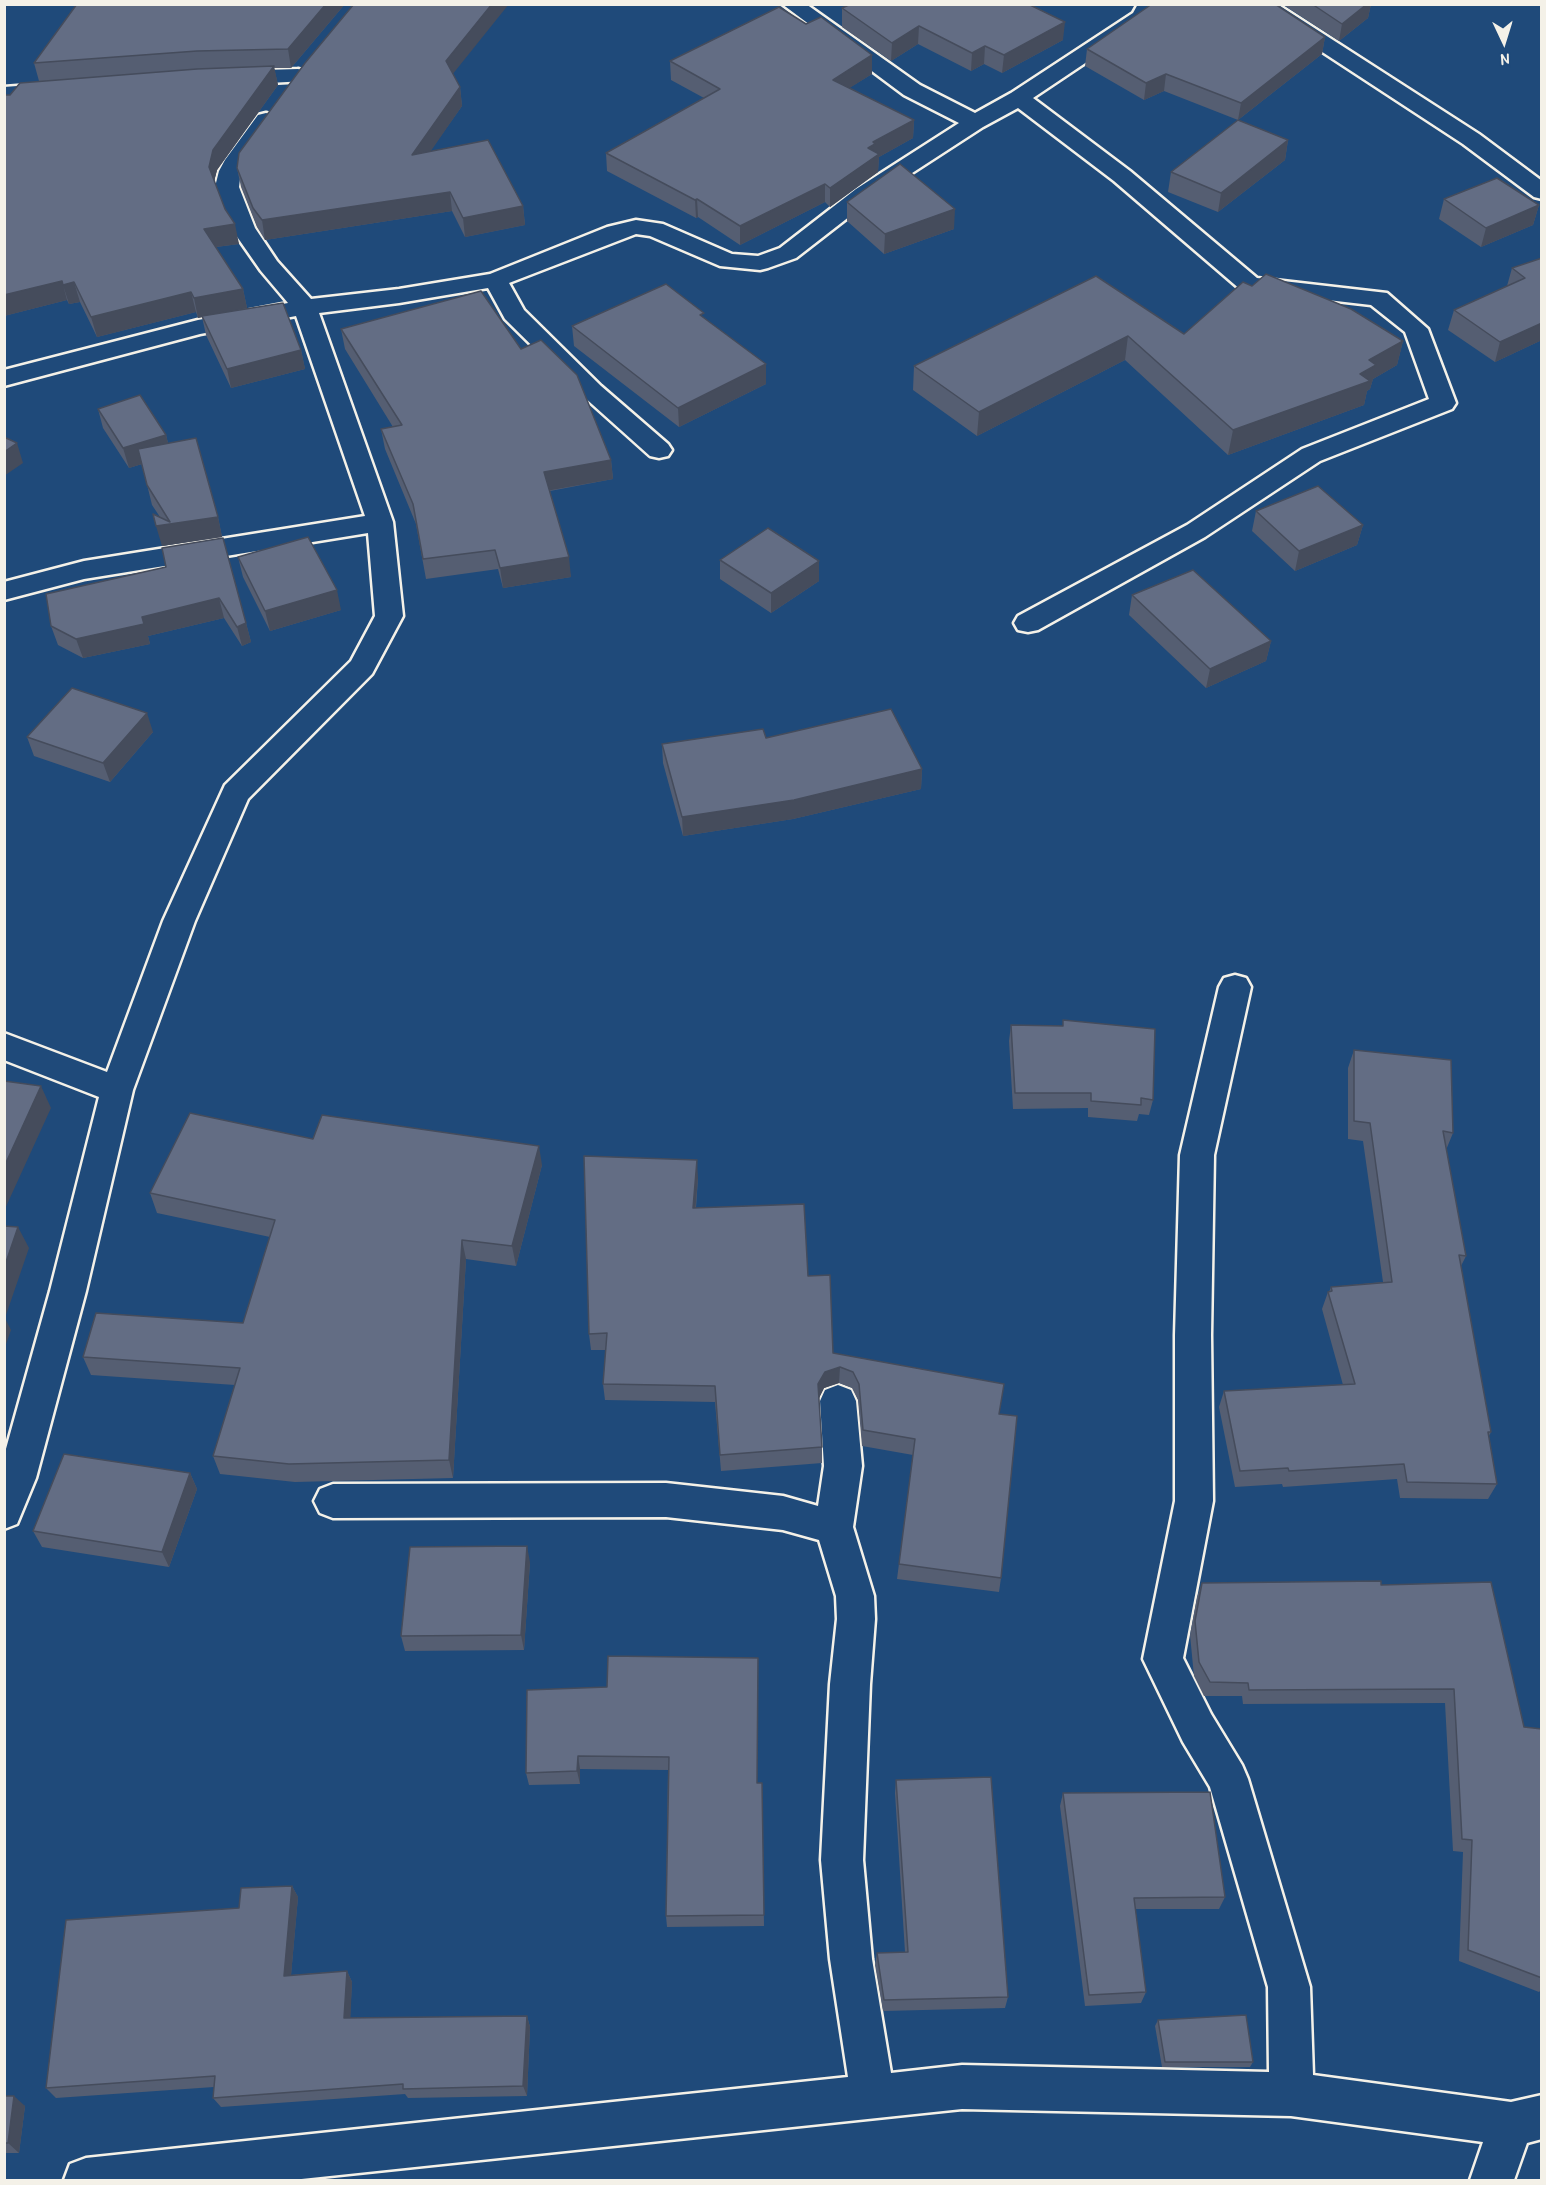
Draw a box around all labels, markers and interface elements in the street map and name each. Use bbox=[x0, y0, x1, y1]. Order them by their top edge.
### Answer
north arrow bbox=[1474, 12, 1534, 72]
text: N bbox=[1500, 49, 1510, 71]

